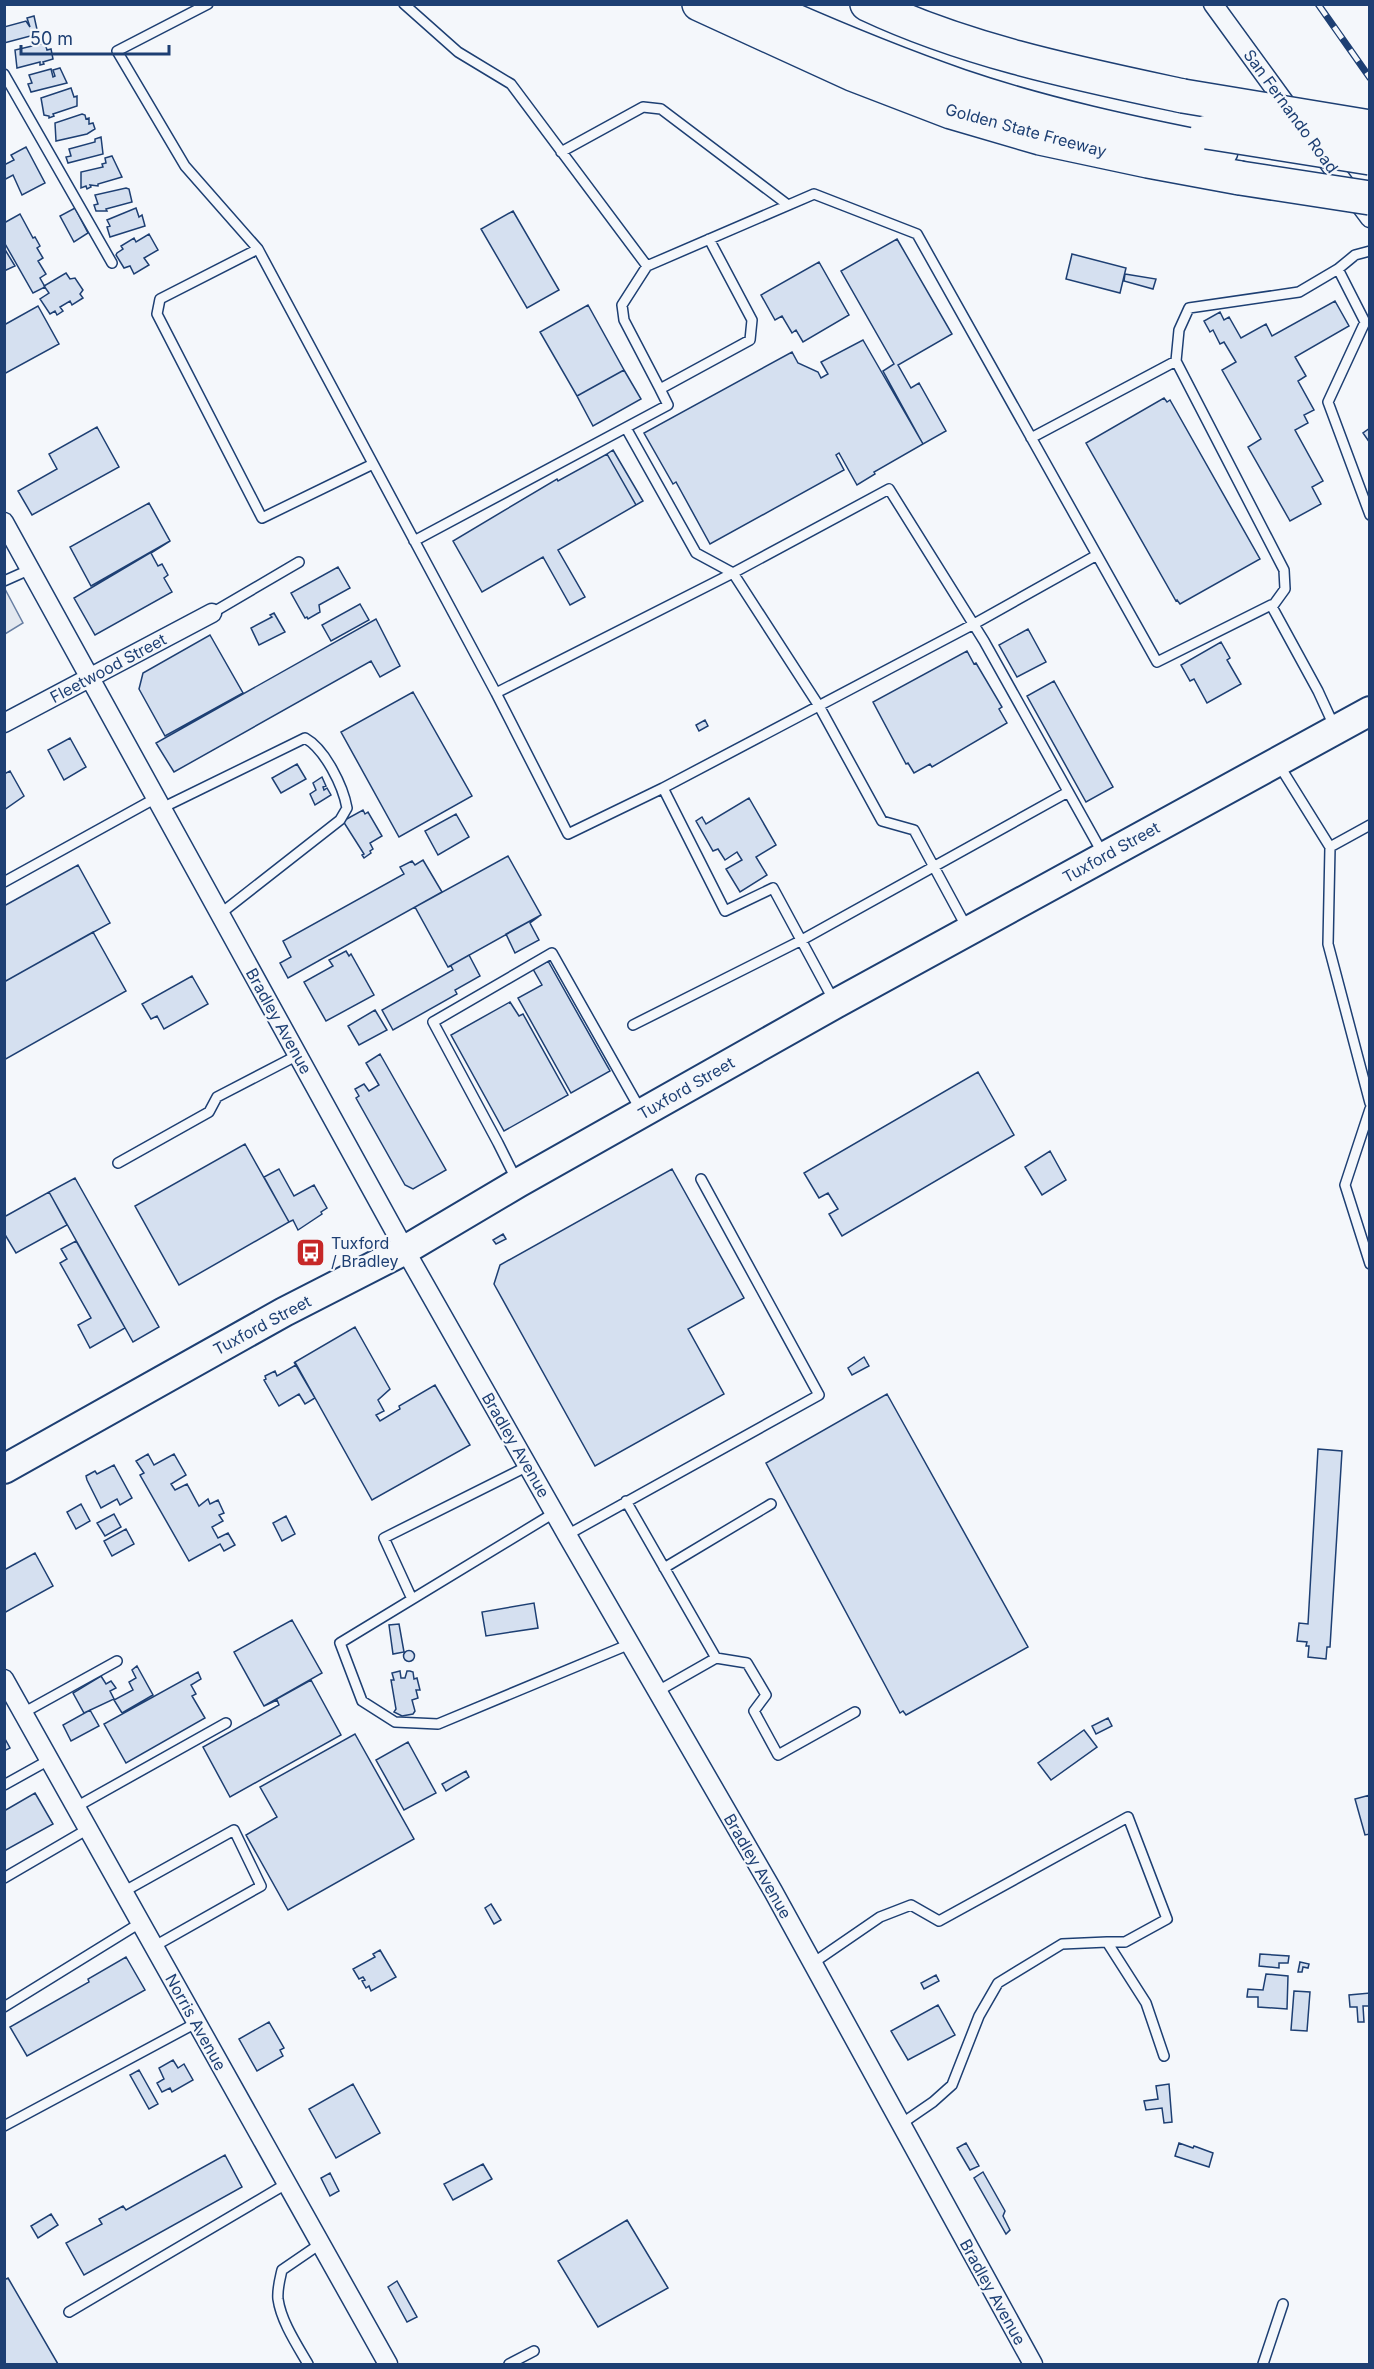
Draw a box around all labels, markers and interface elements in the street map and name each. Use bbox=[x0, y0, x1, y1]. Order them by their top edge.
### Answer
scale bar bbox=[21, 18, 170, 56]
text: 50 m bbox=[30, 28, 73, 49]
street label: San Fernando Road bbox=[1239, 45, 1343, 177]
street label: Golden State Freeway bbox=[943, 99, 1109, 161]
street label: Fleetwood Street bbox=[46, 629, 170, 707]
street label: Tuxford Street bbox=[1059, 817, 1163, 887]
street label: Bradley Avenue bbox=[242, 965, 316, 1077]
street label: Tuxford Street bbox=[634, 1052, 738, 1124]
place label: Tuxford / Bradley bbox=[331, 1233, 398, 1271]
bus stop icon: Tuxford / Bradley bbox=[294, 1236, 326, 1268]
street label: Tuxford Street bbox=[210, 1291, 314, 1359]
street label: Bradley Avenue bbox=[478, 1389, 554, 1501]
street label: Bradley Avenue bbox=[720, 1810, 796, 1922]
street label: Norris Avenue bbox=[161, 1970, 231, 2074]
street label: Bradley Avenue bbox=[956, 2236, 1030, 2348]

